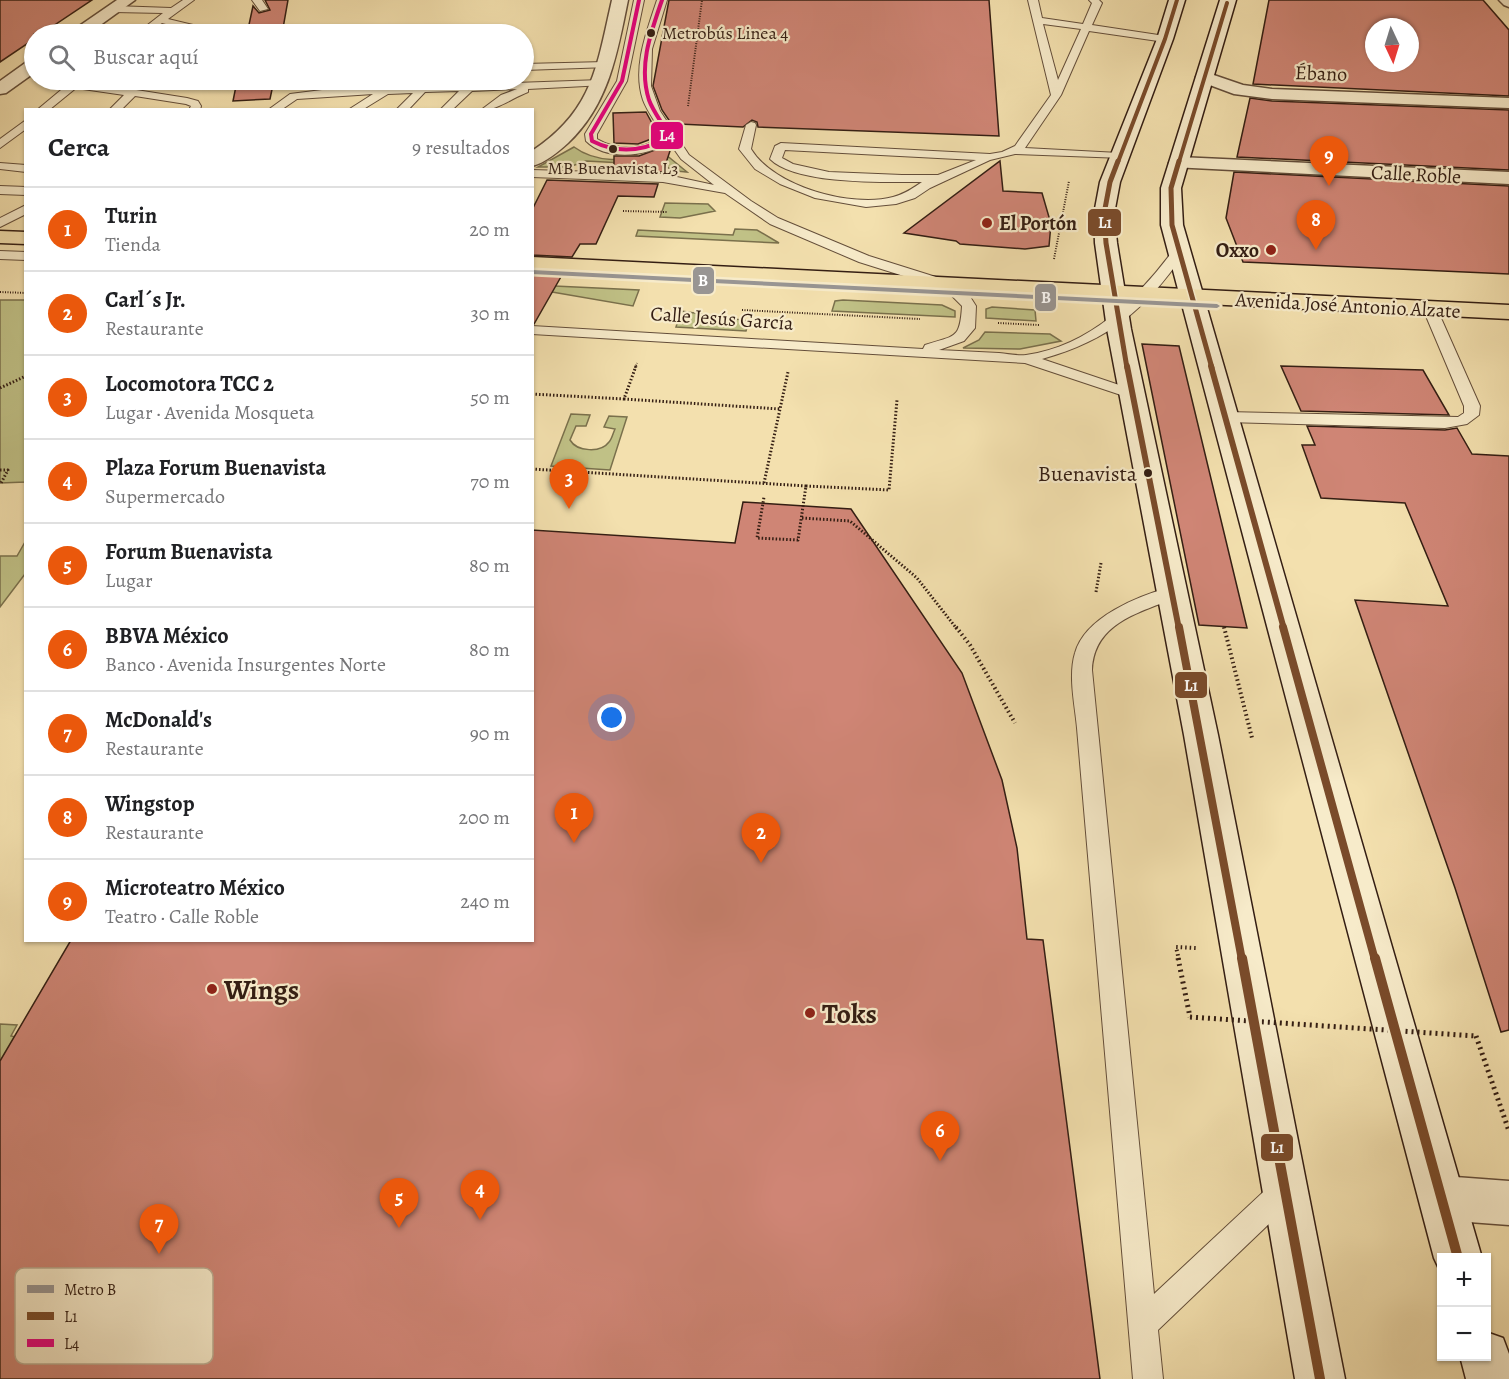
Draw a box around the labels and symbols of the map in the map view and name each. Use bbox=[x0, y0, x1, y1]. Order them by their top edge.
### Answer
north arrow bbox=[1365, 18, 1419, 72]
place label: Metrobús Linea 4 bbox=[662, 21, 789, 45]
marker: Metrobús Linea 4 bbox=[645, 27, 657, 39]
street label: Ébano bbox=[1294, 59, 1348, 88]
line badge: L4 bbox=[650, 121, 684, 150]
text: L4 bbox=[659, 125, 675, 147]
pin: 9 bbox=[1310, 136, 1348, 186]
marker: MB Buenavista L3 bbox=[607, 143, 619, 155]
place label: MB Buenavista L3 bbox=[548, 156, 678, 180]
street label: Calle Roble bbox=[1370, 159, 1462, 190]
pin: 8 bbox=[1296, 200, 1336, 250]
line badge: L1 bbox=[1087, 208, 1122, 237]
place label: El Portón bbox=[999, 210, 1077, 237]
text: L1 bbox=[1098, 212, 1112, 234]
marker: El Portón bbox=[980, 216, 994, 230]
place label: Oxxo bbox=[1216, 237, 1259, 264]
marker: Oxxo bbox=[1264, 243, 1278, 257]
line badge: B bbox=[692, 266, 715, 295]
text: B bbox=[698, 270, 708, 292]
line badge: B bbox=[1034, 283, 1057, 312]
street label: Avenida José Antonio Alzate bbox=[1234, 286, 1461, 325]
text: B bbox=[1041, 287, 1051, 309]
street label: Calle Jesús García bbox=[649, 300, 795, 337]
place label: Buenavista bbox=[1038, 459, 1138, 489]
pin: 3 bbox=[550, 460, 588, 509]
marker: Buenavista bbox=[1142, 467, 1154, 479]
line badge: L1 bbox=[1174, 671, 1208, 699]
text: L1 bbox=[1184, 675, 1198, 697]
your location bbox=[597, 703, 626, 732]
pin: 1 bbox=[554, 794, 594, 843]
pin: 2 bbox=[742, 814, 780, 863]
place label: Wings bbox=[223, 971, 299, 1009]
marker: Wings bbox=[205, 982, 219, 996]
place label: Toks bbox=[822, 995, 877, 1033]
marker: Toks bbox=[803, 1006, 817, 1020]
pin: 6 bbox=[920, 1112, 960, 1161]
line badge: L1 bbox=[1260, 1133, 1294, 1162]
text: L1 bbox=[1270, 1137, 1284, 1159]
pin: 4 bbox=[460, 1170, 500, 1220]
pin: 5 bbox=[380, 1178, 418, 1228]
pin: 7 bbox=[140, 1204, 178, 1254]
legend bbox=[15, 1268, 213, 1364]
text: Metro B bbox=[64, 1279, 116, 1301]
text: L1 bbox=[64, 1306, 78, 1328]
text: L4 bbox=[64, 1333, 79, 1355]

